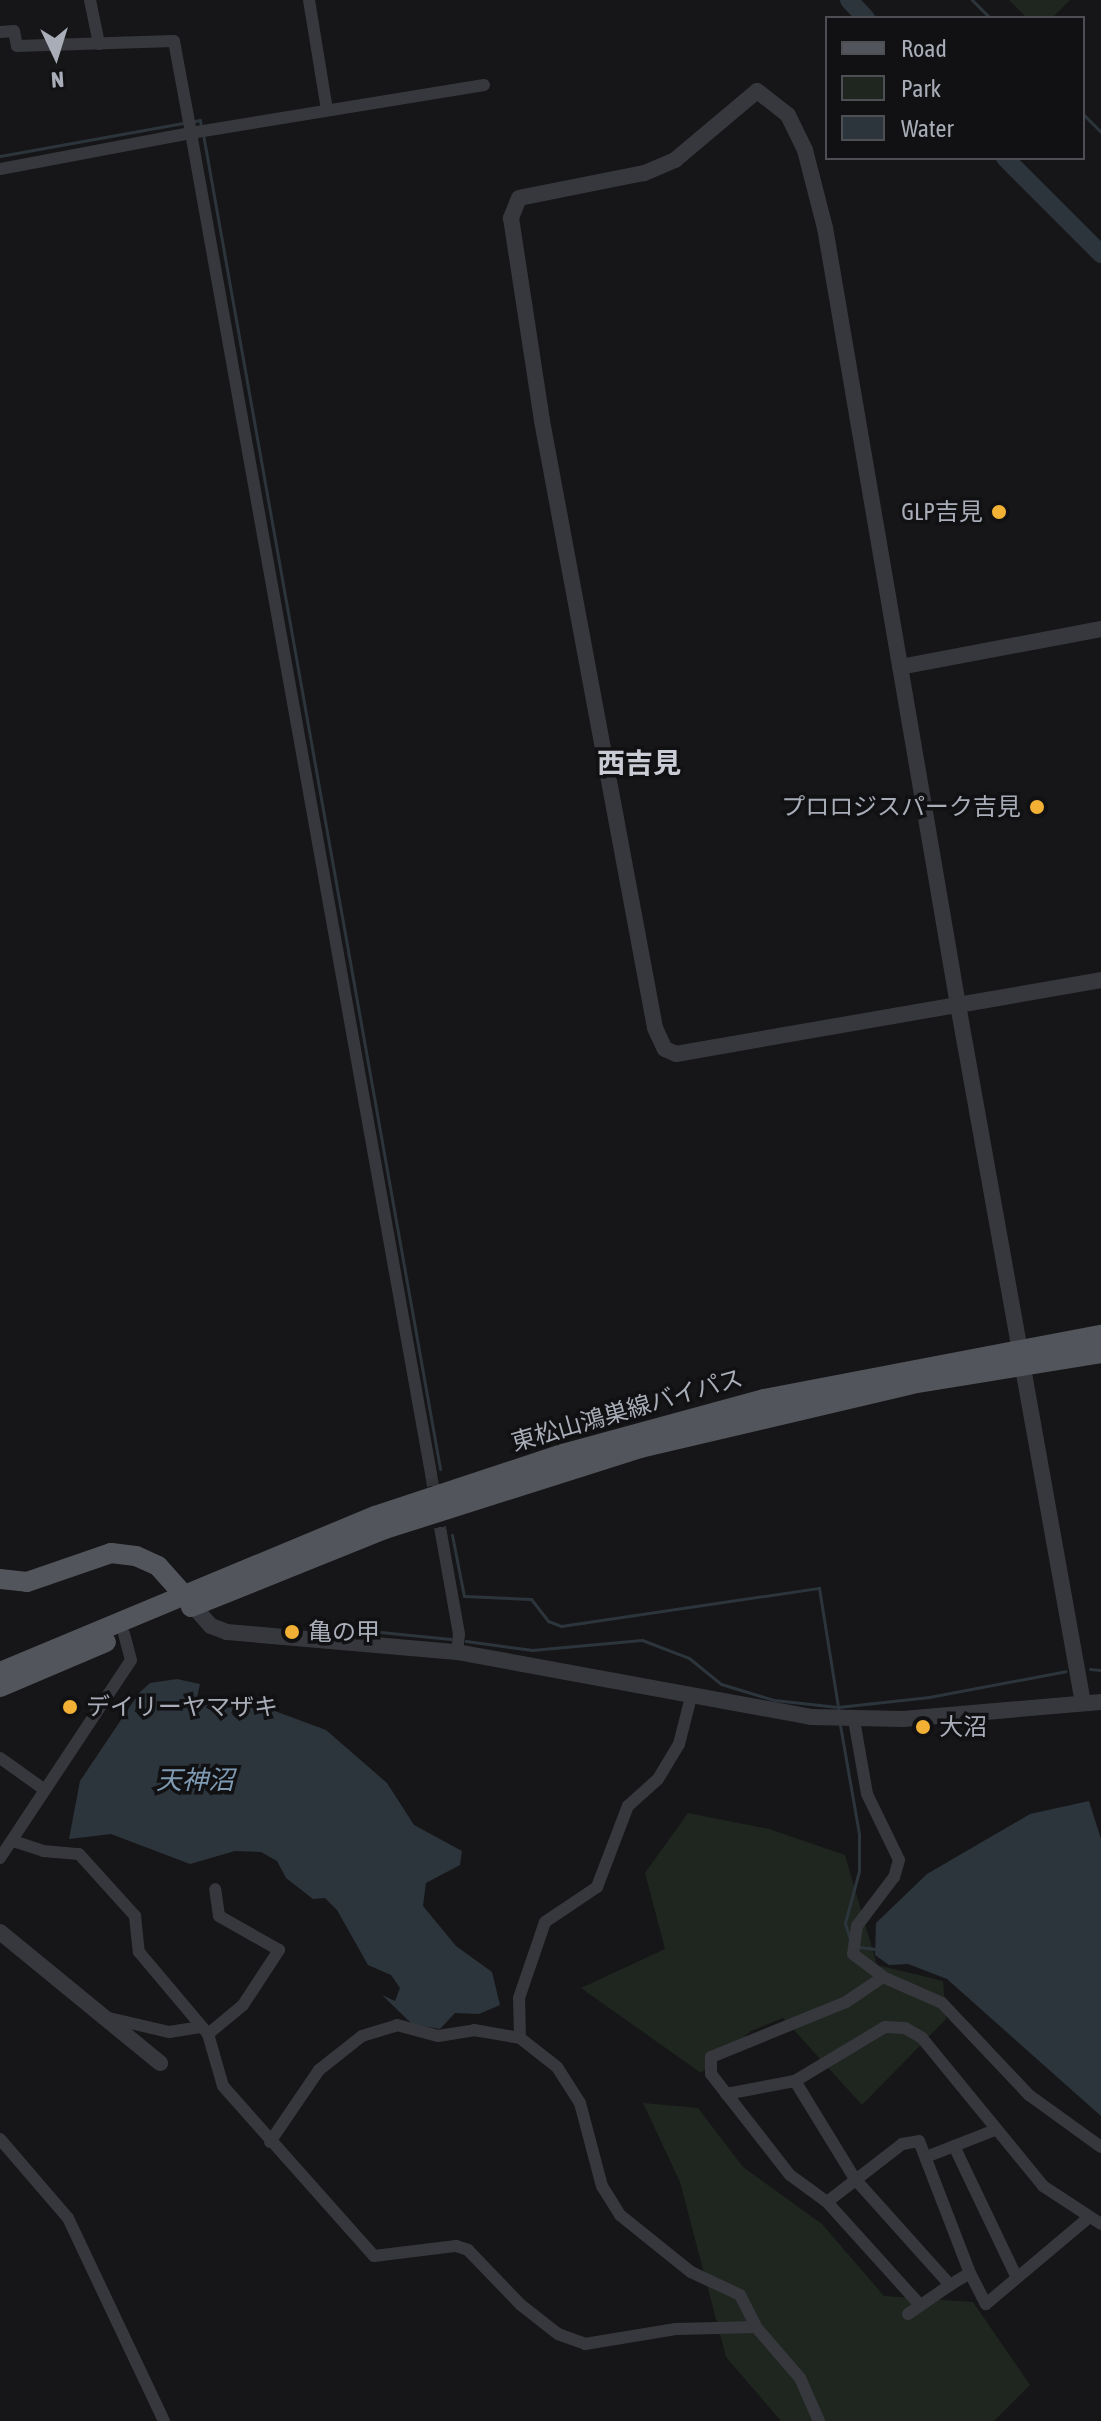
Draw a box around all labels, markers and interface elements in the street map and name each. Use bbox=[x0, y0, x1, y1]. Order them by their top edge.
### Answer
north arrow bbox=[16, 16, 96, 96]
legend bbox=[825, 16, 1085, 160]
text: Road bbox=[901, 35, 947, 62]
text: N bbox=[50, 67, 65, 93]
text: Park bbox=[901, 75, 941, 102]
text: Water bbox=[901, 115, 954, 142]
place label: GLP吉見 bbox=[901, 498, 983, 526]
marker: GLP吉見 bbox=[990, 503, 1008, 521]
district label: 西吉見 bbox=[597, 746, 681, 780]
place label: プロロジスパーク吉見 bbox=[781, 793, 1021, 821]
marker: プロロジスパーク吉見 bbox=[1028, 798, 1046, 816]
street label: 東松山鴻巣線バイパス bbox=[508, 1363, 746, 1457]
place label: 亀の甲 bbox=[308, 1618, 380, 1646]
marker: 亀の甲 bbox=[283, 1623, 301, 1641]
place label: デイリーヤマザキ bbox=[86, 1693, 278, 1721]
marker: デイリーヤマザキ bbox=[61, 1698, 79, 1716]
place label: 大沼 bbox=[939, 1713, 987, 1741]
marker: 大沼 bbox=[914, 1718, 932, 1736]
water label: 天神沼 bbox=[156, 1765, 234, 1797]

